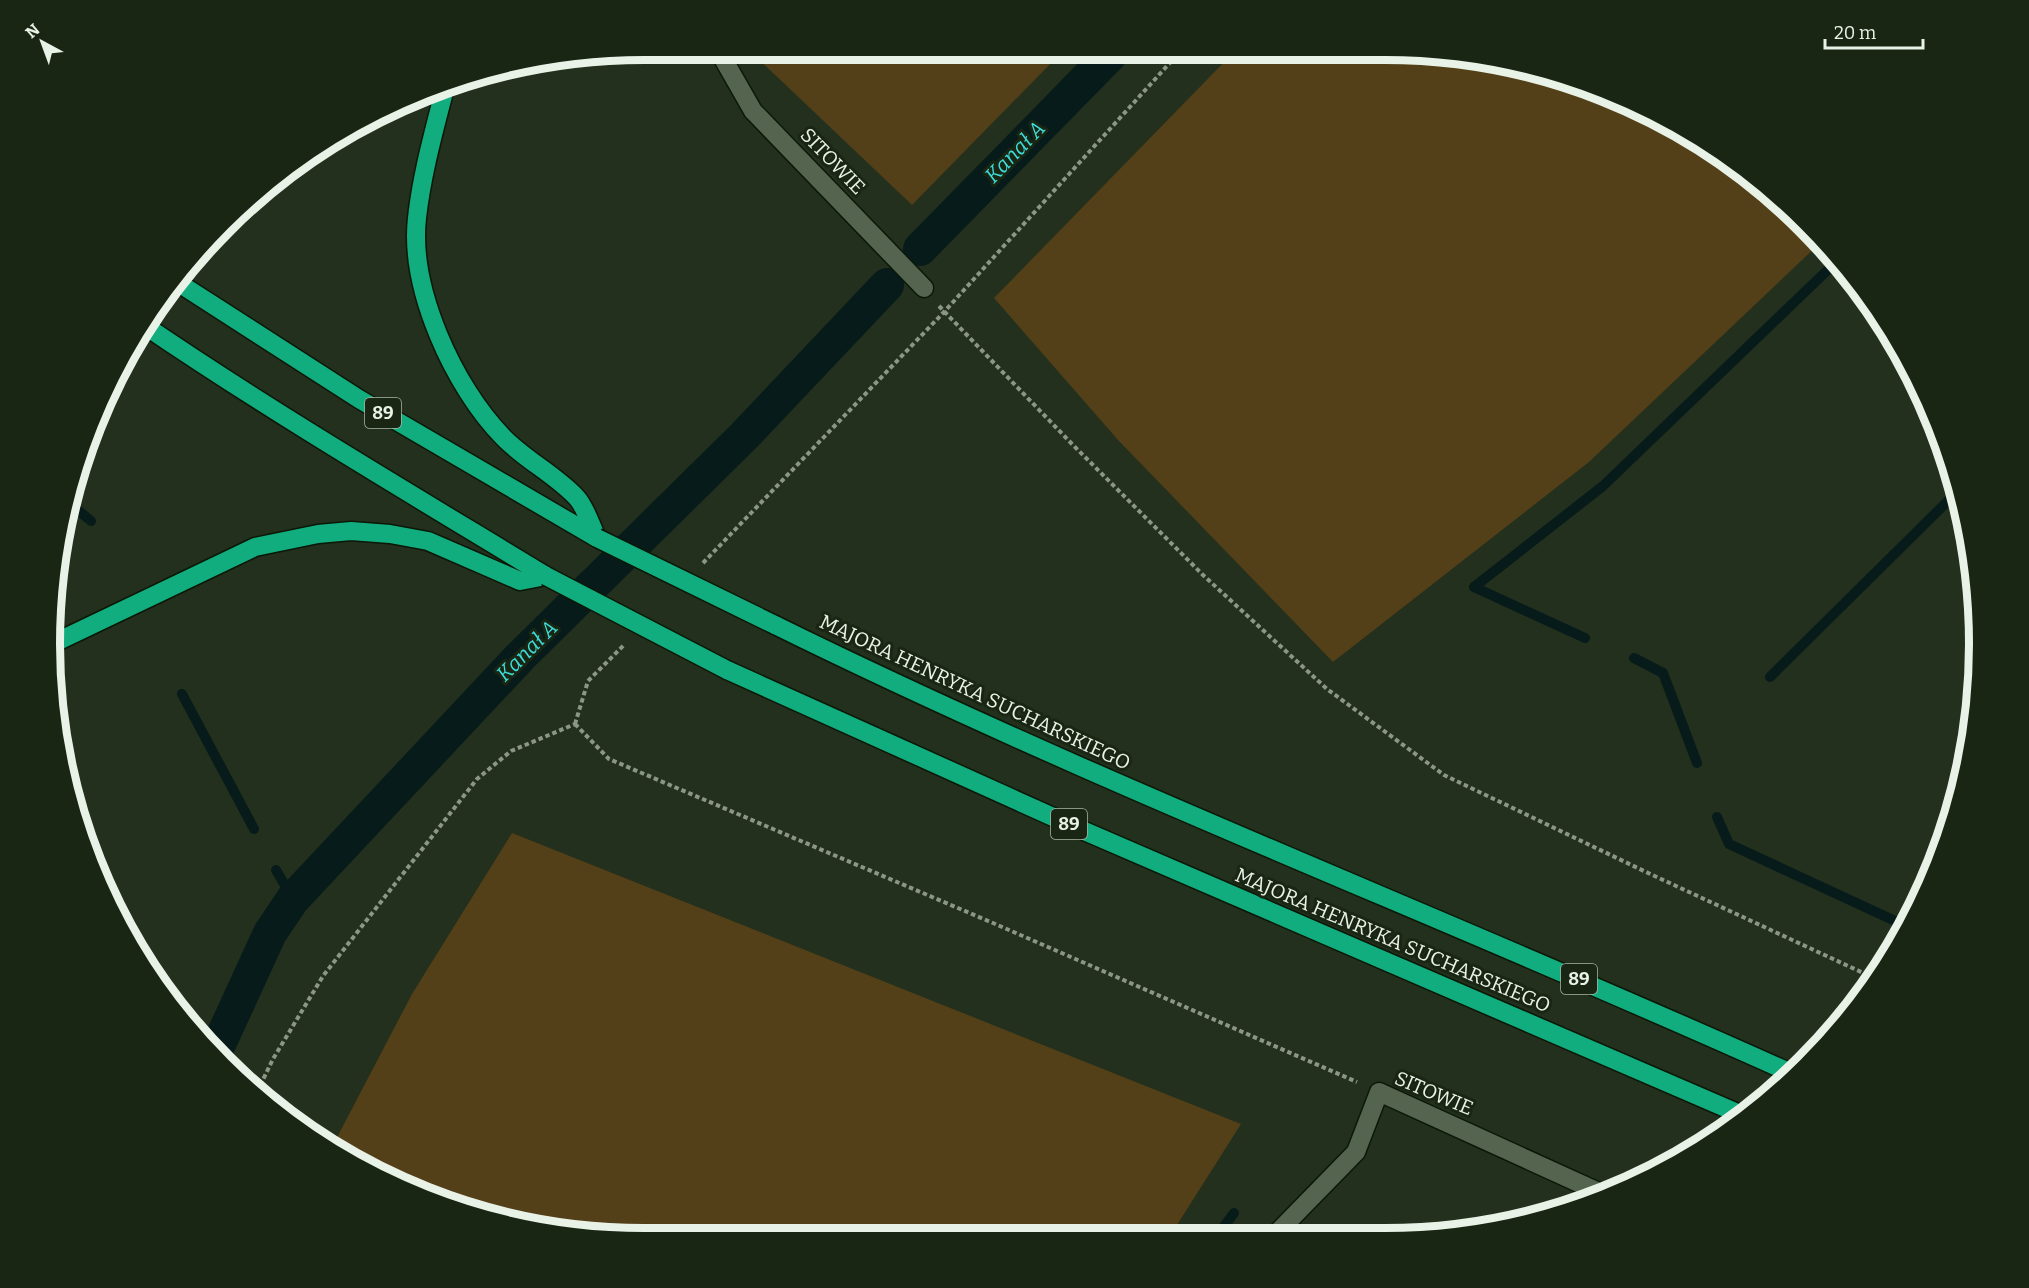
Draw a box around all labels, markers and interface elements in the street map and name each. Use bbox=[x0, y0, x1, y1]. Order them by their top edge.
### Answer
north arrow bbox=[12, 12, 72, 72]
scale bar bbox=[1825, 12, 1922, 50]
text: N bbox=[22, 20, 43, 42]
text: 20 m bbox=[1834, 22, 1876, 44]
water label: Kanał A bbox=[979, 116, 1051, 188]
street label: SITOWIE bbox=[796, 123, 870, 199]
road number: 89 bbox=[365, 398, 401, 428]
street label: MAJORA HENRYKA SUCHARSKIEGO bbox=[816, 609, 1134, 775]
water label: Kanał A bbox=[491, 615, 563, 687]
road number: 89 bbox=[1051, 809, 1087, 839]
street label: MAJORA HENRYKA SUCHARSKIEGO bbox=[1232, 863, 1554, 1017]
road number: 89 bbox=[1561, 964, 1597, 994]
street label: SITOWIE bbox=[1391, 1066, 1477, 1120]

